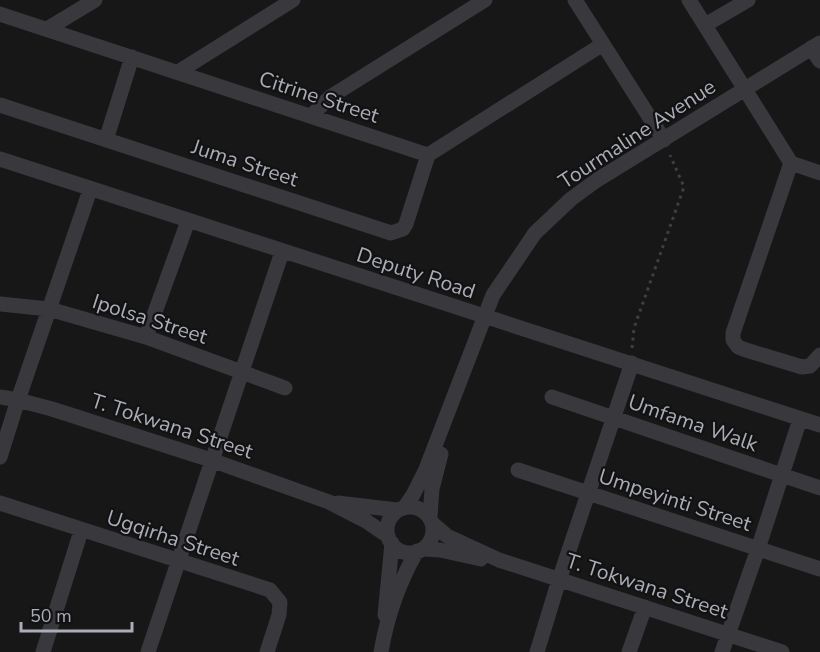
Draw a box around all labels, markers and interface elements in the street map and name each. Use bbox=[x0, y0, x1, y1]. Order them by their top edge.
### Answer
street label: Citrine Street bbox=[255, 64, 383, 130]
street label: Tourmaline Avenue bbox=[553, 73, 721, 195]
street label: Juma Street bbox=[187, 132, 302, 194]
street label: Deputy Road bbox=[353, 241, 479, 305]
street label: Ipolsa Street bbox=[89, 287, 212, 351]
street label: T. Tokwana Street bbox=[87, 387, 257, 466]
street label: Umfama Walk bbox=[624, 388, 762, 458]
street label: Umpeyinti Street bbox=[595, 462, 756, 538]
street label: Ugqirha Street bbox=[103, 503, 244, 573]
street label: T. Tokwana Street bbox=[562, 547, 732, 626]
scale bar bbox=[21, 595, 132, 633]
text: 50 m bbox=[30, 604, 72, 628]

